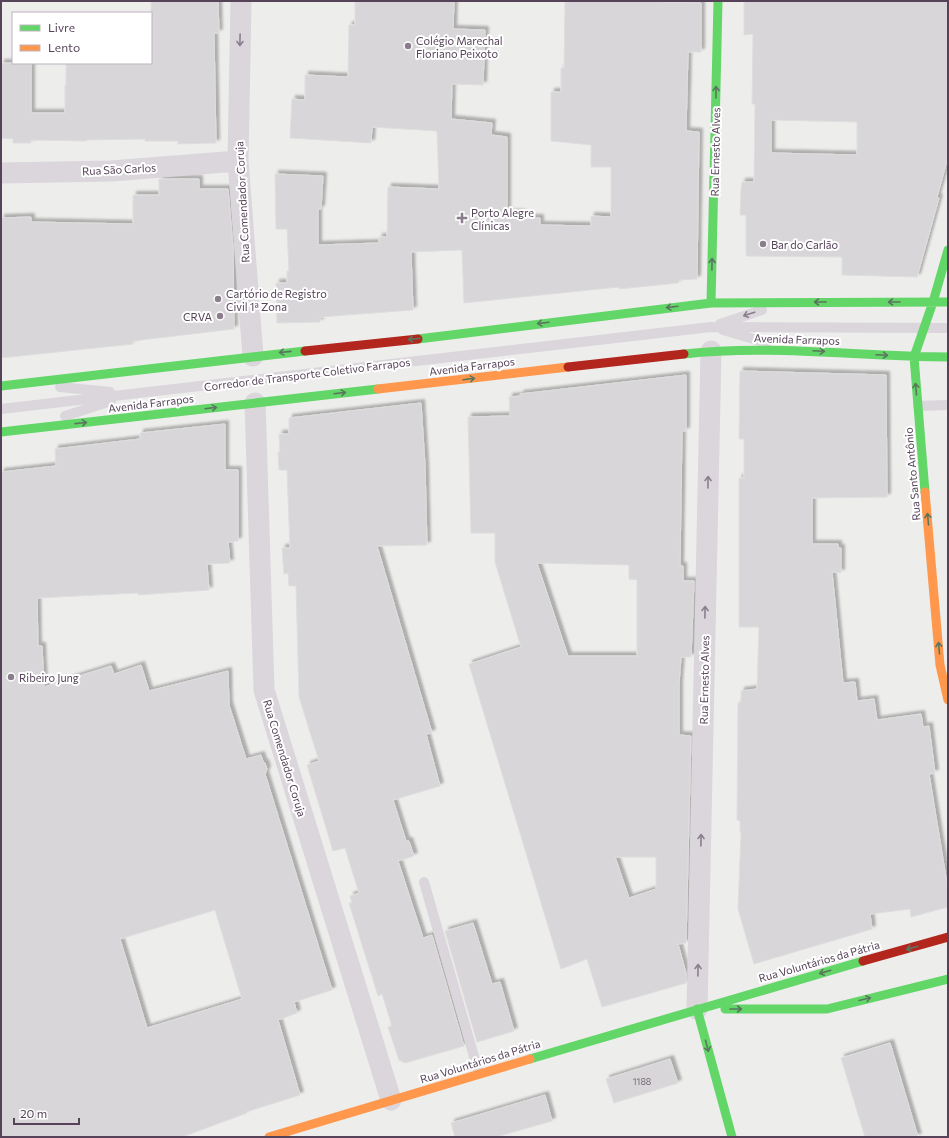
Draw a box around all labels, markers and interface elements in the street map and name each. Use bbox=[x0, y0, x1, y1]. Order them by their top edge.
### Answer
legend bbox=[12, 12, 152, 64]
text: Livre bbox=[48, 20, 75, 34]
one-way arrow bbox=[237, 33, 244, 46]
place label: Colégio Marechal Floriano Peixoto bbox=[416, 34, 503, 60]
text: Lento bbox=[48, 40, 80, 54]
marker: Colégio Marechal Floriano Peixoto bbox=[403, 41, 413, 51]
one-way arrow bbox=[712, 86, 720, 99]
street label: Rua Ernesto Alves bbox=[708, 107, 722, 197]
street label: Rua Comendador Coruja bbox=[232, 141, 252, 263]
street label: Rua São Carlos bbox=[82, 161, 156, 177]
place label: Porto Alegre Clínicas bbox=[471, 206, 534, 232]
marker: Porto Alegre Clínicas bbox=[456, 212, 468, 224]
place label: Bar do Carlão bbox=[771, 238, 839, 251]
marker: Bar do Carlão bbox=[758, 239, 768, 249]
one-way arrow bbox=[708, 258, 716, 271]
place label: Cartório de Registro Civil 1ª Zona bbox=[226, 287, 327, 313]
marker: Cartório de Registro Civil 1ª Zona bbox=[213, 294, 223, 304]
one-way arrow bbox=[814, 298, 827, 306]
one-way arrow bbox=[888, 298, 901, 306]
one-way arrow bbox=[666, 304, 679, 311]
place label: CRVA bbox=[183, 310, 212, 323]
marker: CRVA bbox=[215, 311, 225, 321]
one-way arrow bbox=[743, 311, 756, 318]
one-way arrow bbox=[537, 319, 550, 327]
street label: Avenida Farrapos bbox=[754, 331, 840, 347]
one-way arrow bbox=[408, 335, 421, 343]
one-way arrow bbox=[812, 348, 825, 355]
one-way arrow bbox=[279, 349, 292, 356]
one-way arrow bbox=[875, 351, 888, 359]
street label: Avenida Farrapos bbox=[429, 354, 515, 378]
street label: Corredor de Transporte Coletivo Farrapos bbox=[203, 355, 411, 393]
one-way arrow bbox=[462, 375, 475, 382]
one-way arrow bbox=[913, 383, 920, 396]
one-way arrow bbox=[333, 390, 346, 397]
street label: Avenida Farrapos bbox=[108, 391, 194, 415]
one-way arrow bbox=[204, 404, 217, 412]
one-way arrow bbox=[75, 419, 88, 427]
street label: Rua Santo Antônio bbox=[901, 426, 923, 521]
one-way arrow bbox=[704, 476, 712, 489]
one-way arrow bbox=[924, 513, 931, 526]
one-way arrow bbox=[702, 606, 709, 619]
street label: Rua Ernesto Alves bbox=[697, 635, 711, 725]
one-way arrow bbox=[935, 642, 943, 655]
place label: Ribeiro Jung bbox=[19, 671, 79, 685]
marker: Ribeiro Jung bbox=[6, 672, 16, 682]
street label: Rua Comendador Coruja bbox=[261, 698, 309, 818]
one-way arrow bbox=[697, 834, 705, 847]
street label: Rua Voluntários da Pátria bbox=[757, 937, 881, 985]
one-way arrow bbox=[906, 945, 919, 952]
one-way arrow bbox=[694, 964, 702, 977]
one-way arrow bbox=[819, 969, 832, 977]
one-way arrow bbox=[858, 995, 871, 1003]
one-way arrow bbox=[729, 1005, 742, 1013]
street label: Rua Voluntários da Pátria bbox=[418, 1036, 542, 1086]
one-way arrow bbox=[704, 1039, 712, 1052]
house number: 1188 bbox=[633, 1076, 651, 1087]
scale bar bbox=[14, 1100, 79, 1126]
text: 20 m bbox=[20, 1106, 47, 1120]

